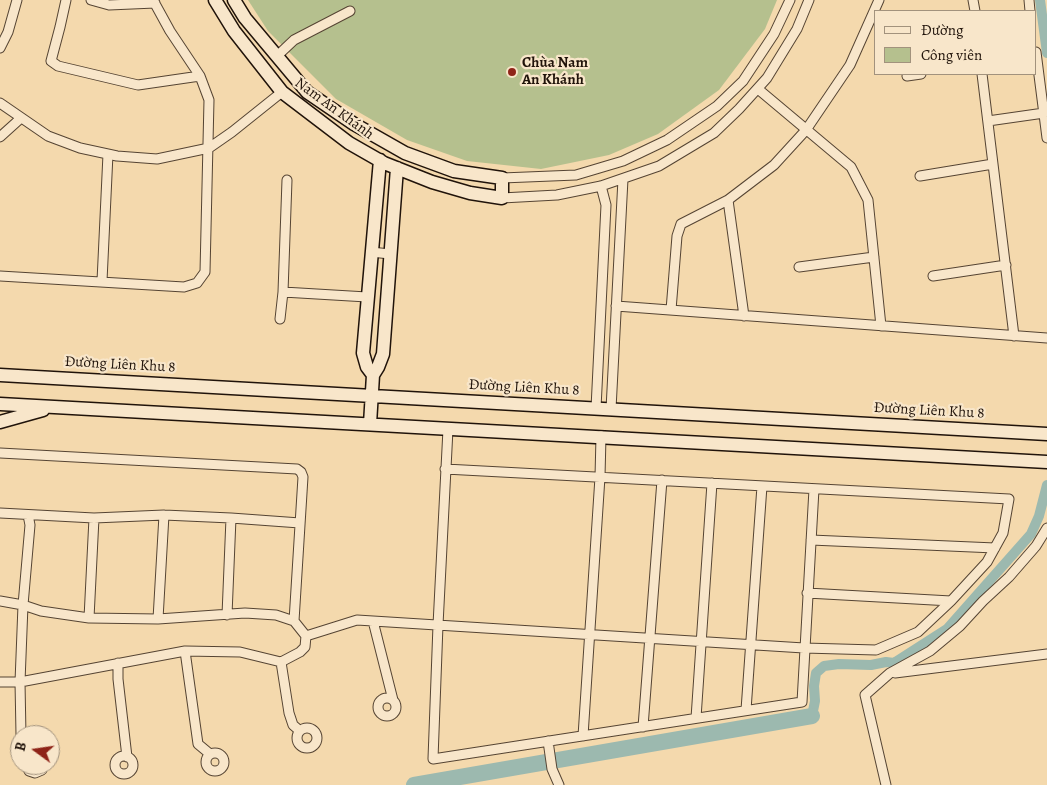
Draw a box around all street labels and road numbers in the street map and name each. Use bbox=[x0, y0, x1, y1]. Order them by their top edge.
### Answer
street label: Nam An Khánh bbox=[291, 74, 377, 144]
street label: Đường Liên Khu 8 bbox=[64, 353, 176, 377]
street label: Đường Liên Khu 8 bbox=[468, 376, 580, 400]
street label: Đường Liên Khu 8 bbox=[873, 399, 985, 423]

